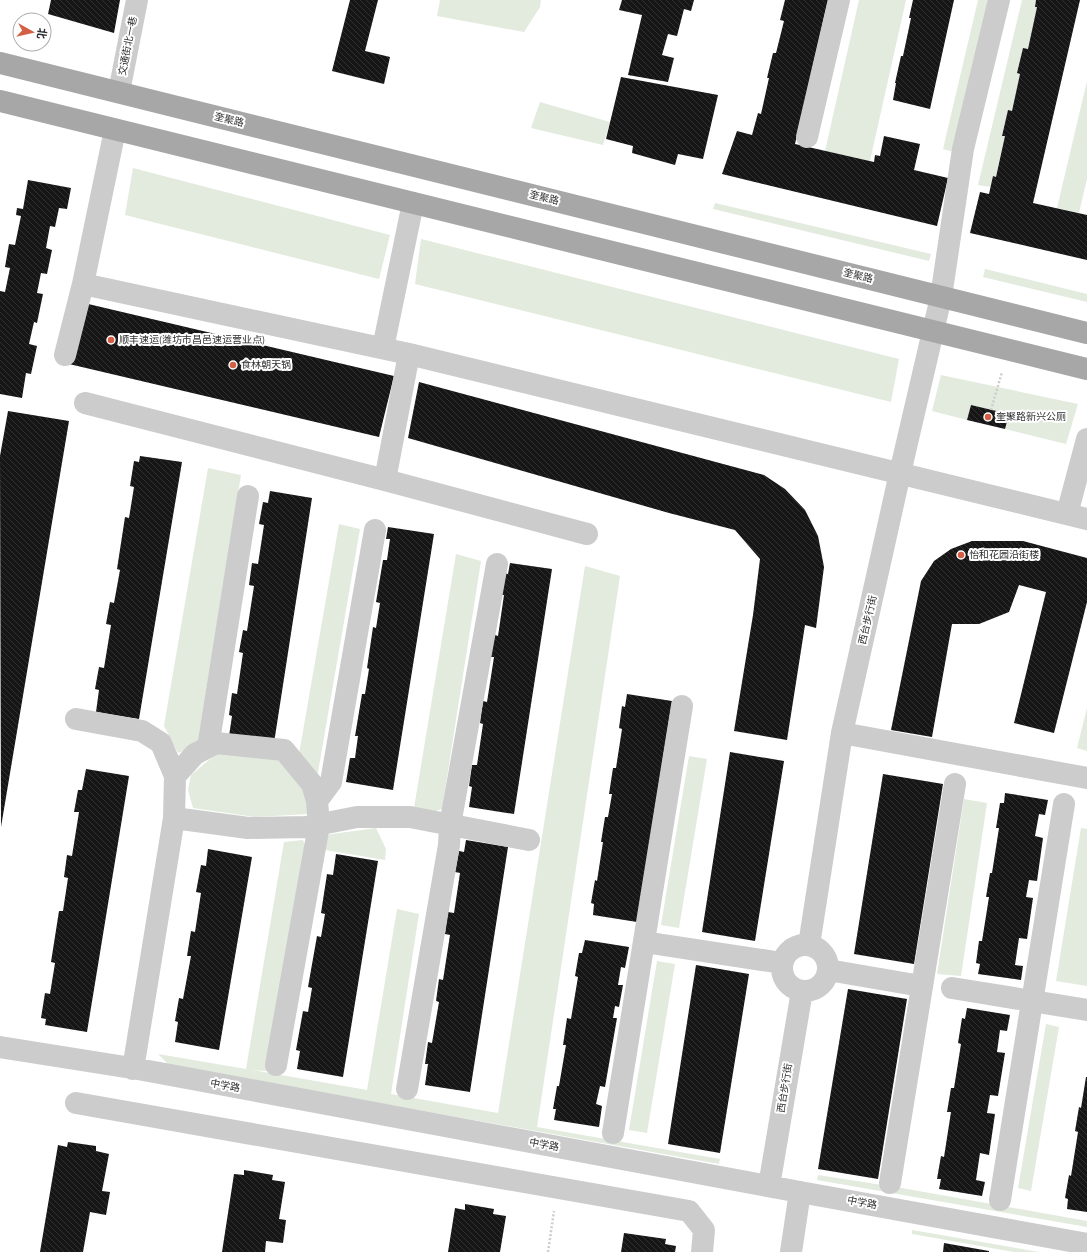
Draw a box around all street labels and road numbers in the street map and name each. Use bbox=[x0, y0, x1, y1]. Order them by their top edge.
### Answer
street label: 交通街北一巷 bbox=[115, 15, 141, 77]
street label: 奎聚路 bbox=[213, 110, 245, 130]
street label: 奎聚路 bbox=[528, 188, 560, 208]
street label: 奎聚路 bbox=[842, 266, 874, 286]
street label: 西台步行街 bbox=[856, 594, 880, 646]
street label: 西台步行街 bbox=[774, 1062, 796, 1114]
street label: 中学路 bbox=[209, 1077, 241, 1095]
street label: 中学路 bbox=[528, 1136, 560, 1154]
street label: 中学路 bbox=[846, 1194, 878, 1212]

